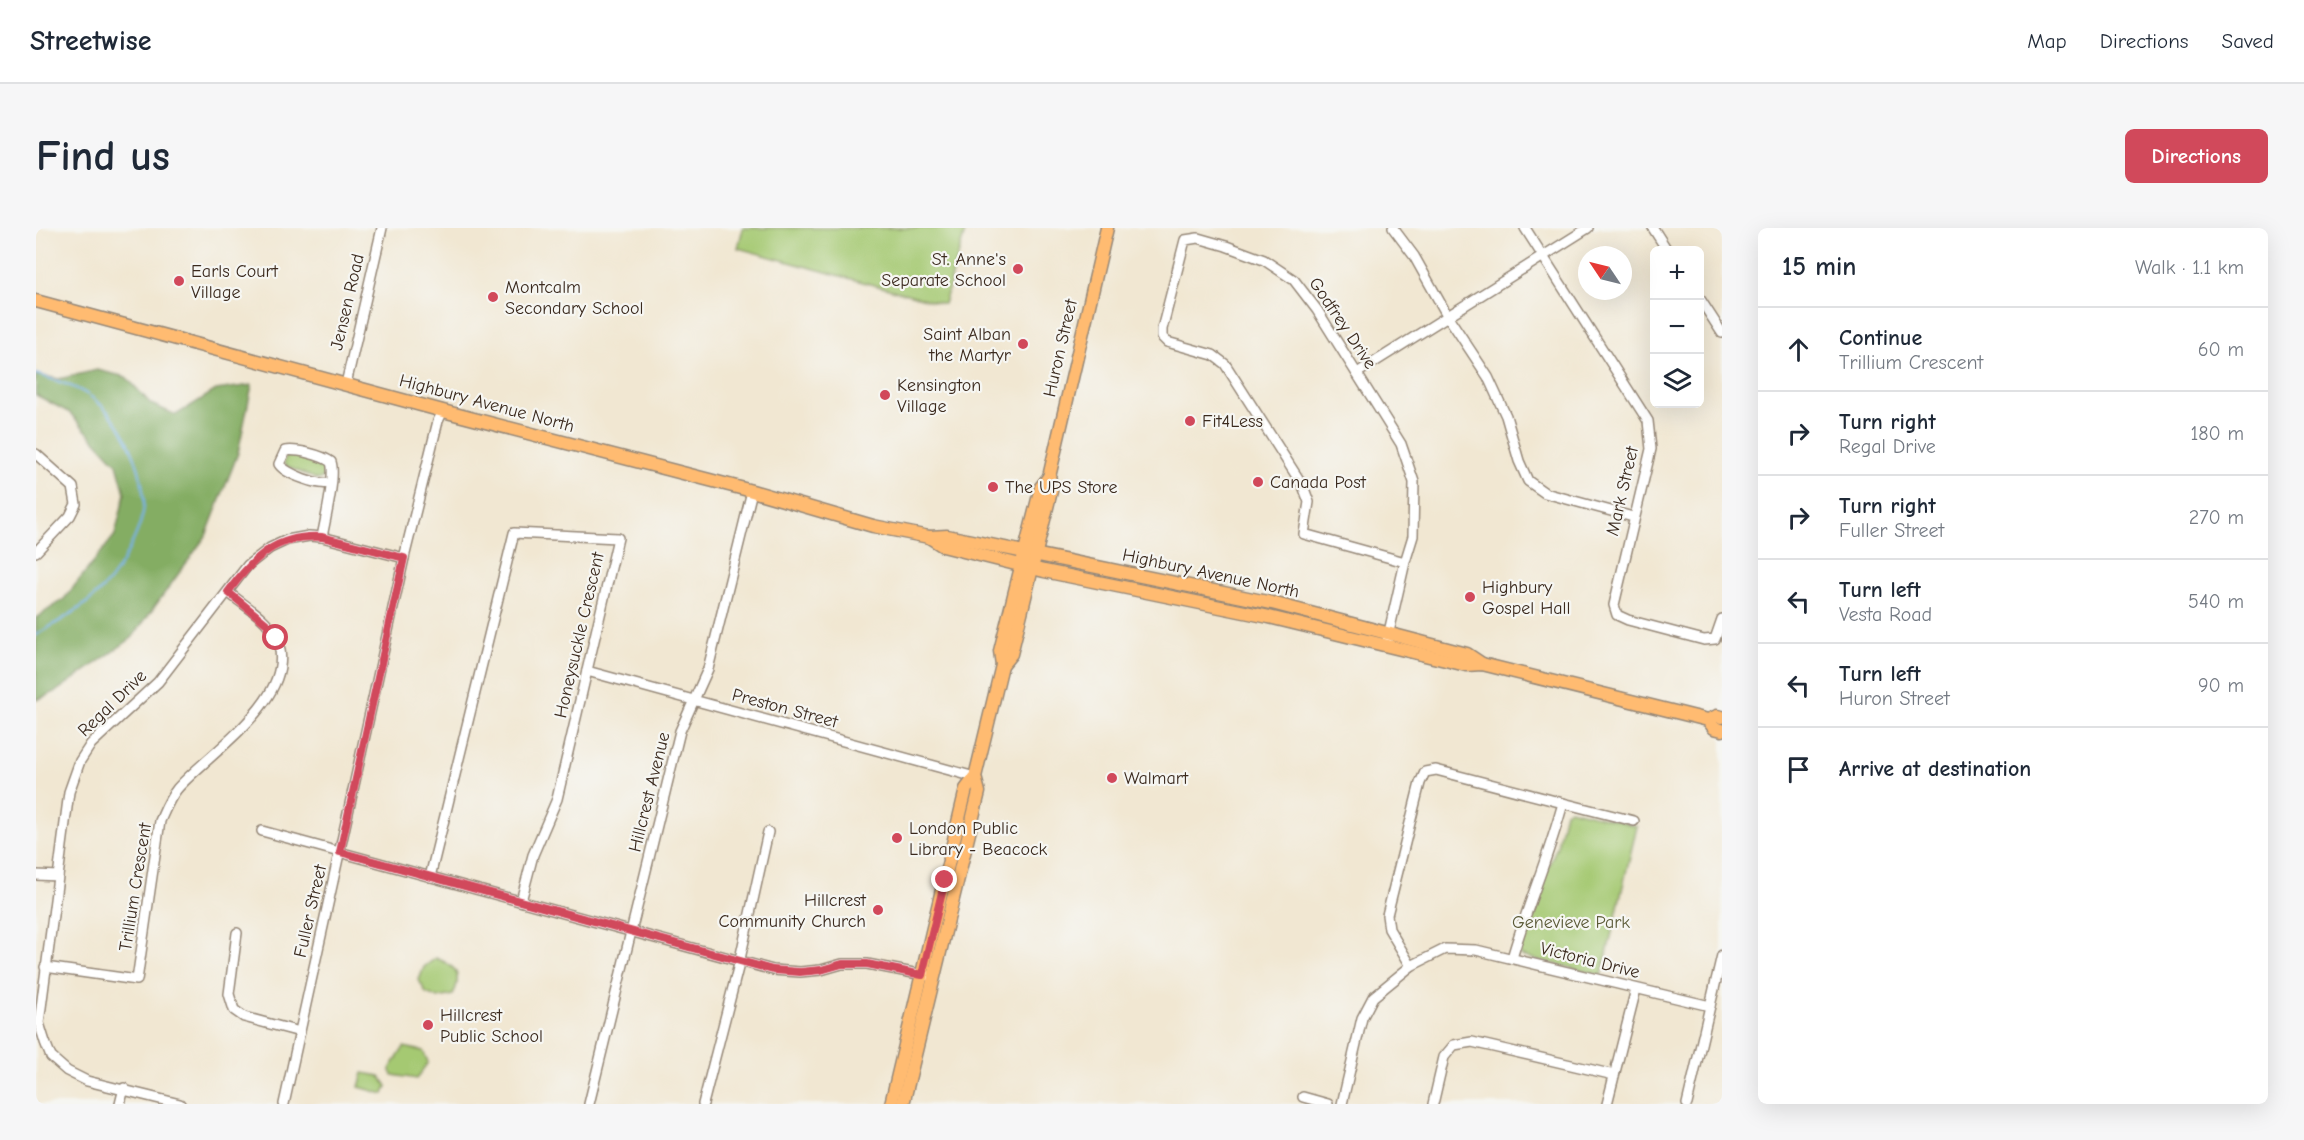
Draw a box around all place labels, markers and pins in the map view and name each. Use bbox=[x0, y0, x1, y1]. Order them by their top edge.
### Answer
place label: St. Anne's Separate School bbox=[881, 249, 1006, 291]
place label: Earls Court Village bbox=[191, 261, 279, 303]
marker: St. Anne's Separate School bbox=[1011, 262, 1025, 276]
marker: Earls Court Village bbox=[172, 274, 186, 288]
place label: Montcalm Secondary School bbox=[505, 277, 643, 319]
marker: Montcalm Secondary School bbox=[486, 290, 500, 304]
place label: Saint Alban the Martyr bbox=[923, 324, 1012, 366]
marker: Saint Alban the Martyr bbox=[1016, 337, 1030, 351]
place label: Kensington Village bbox=[897, 375, 981, 417]
marker: Kensington Village bbox=[878, 388, 892, 402]
place label: Fit4Less bbox=[1202, 411, 1263, 432]
marker: Fit4Less bbox=[1183, 414, 1197, 428]
place label: Canada Post bbox=[1270, 472, 1367, 493]
marker: Canada Post bbox=[1251, 475, 1265, 489]
place label: The UPS Store bbox=[1005, 477, 1117, 498]
marker: The UPS Store bbox=[986, 480, 1000, 494]
place label: Highbury Gospel Hall bbox=[1482, 577, 1571, 619]
marker: Highbury Gospel Hall bbox=[1463, 590, 1477, 604]
place label: Walmart bbox=[1124, 768, 1189, 789]
marker: Walmart bbox=[1105, 771, 1119, 785]
place label: London Public Library - Beacock bbox=[909, 818, 1048, 860]
marker: London Public Library - Beacock bbox=[890, 831, 904, 845]
place label: Hillcrest Community Church bbox=[718, 890, 867, 932]
marker: Hillcrest Community Church bbox=[871, 903, 885, 917]
place label: Hillcrest Public School bbox=[440, 1005, 543, 1047]
marker: Hillcrest Public School bbox=[421, 1018, 435, 1032]

